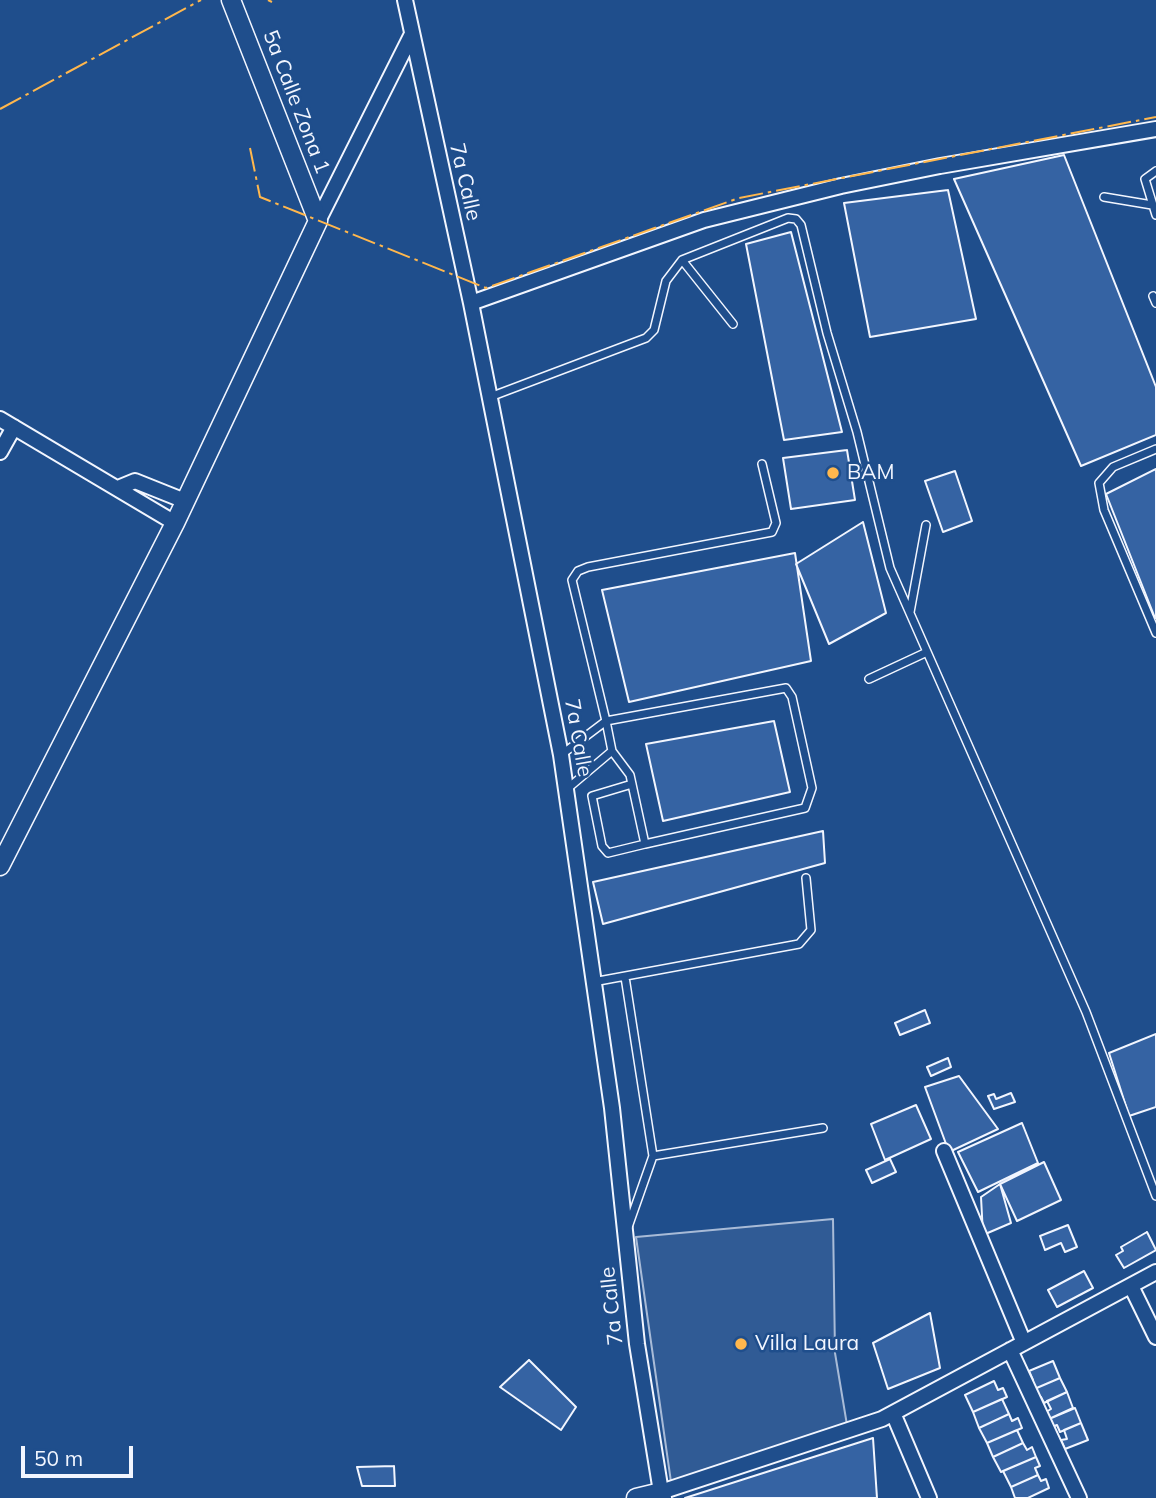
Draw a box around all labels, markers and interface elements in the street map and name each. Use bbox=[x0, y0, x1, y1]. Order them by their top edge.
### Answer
street label: 5a Calle Zona 1 bbox=[257, 27, 335, 177]
street label: 7a Calle bbox=[444, 141, 486, 223]
place label: BAM bbox=[847, 460, 895, 486]
marker: BAM bbox=[825, 465, 841, 481]
street label: 7a Calle bbox=[559, 697, 597, 779]
street label: 7a Calle bbox=[595, 1266, 629, 1346]
place label: Villa Laura bbox=[755, 1331, 859, 1357]
marker: Villa Laura bbox=[733, 1336, 749, 1352]
scale bar bbox=[24, 1432, 136, 1476]
text: 50 m bbox=[34, 1445, 83, 1471]

